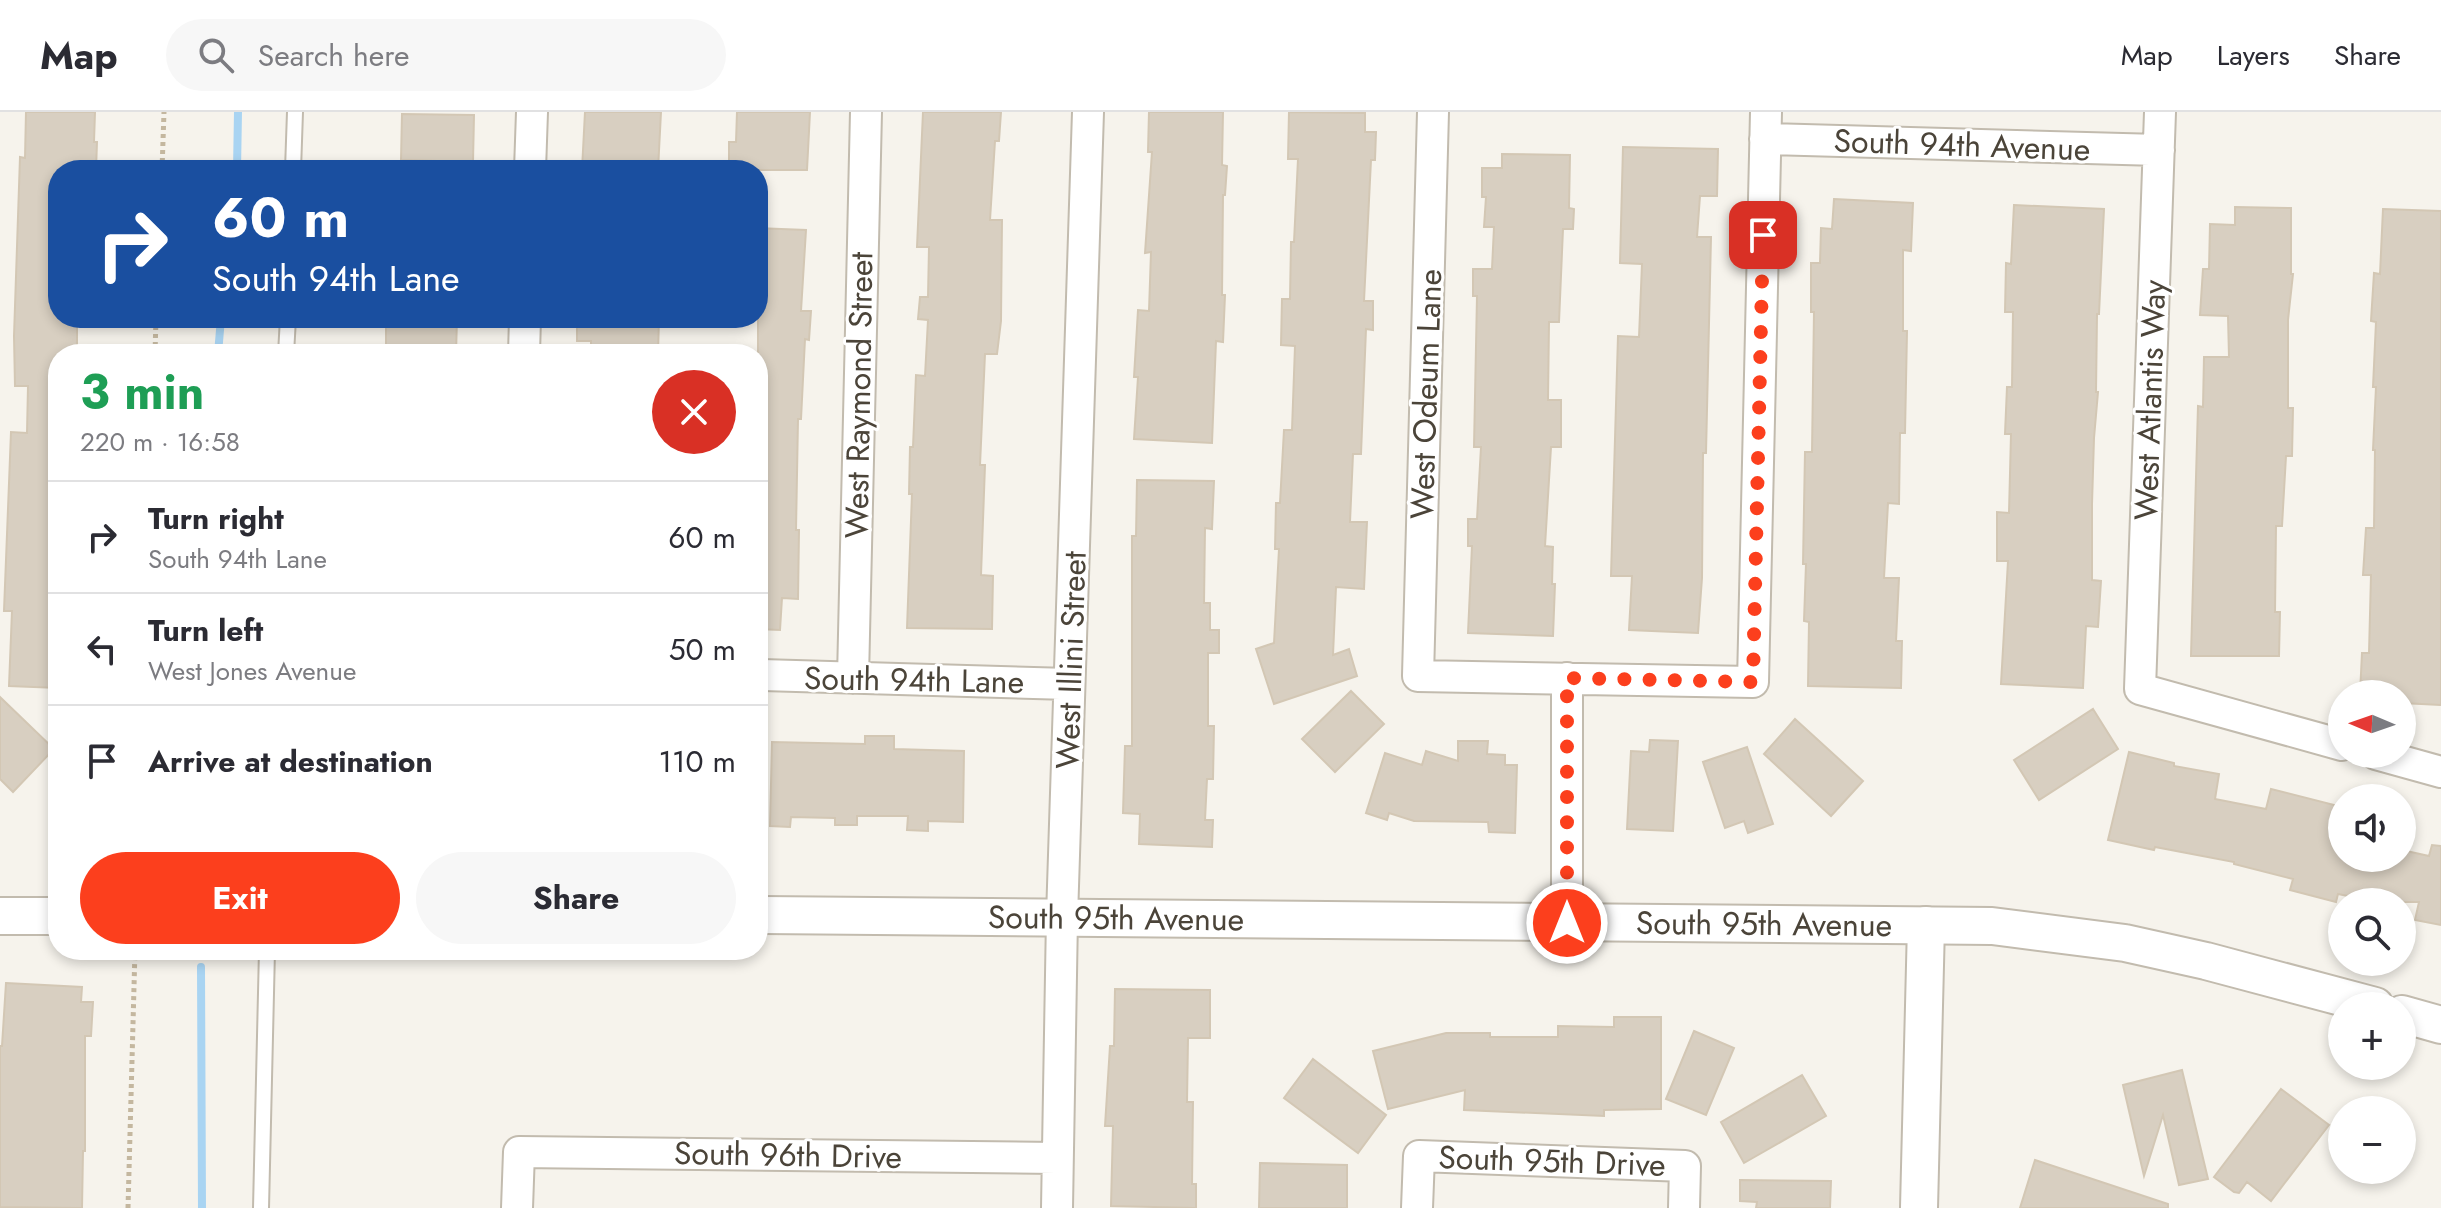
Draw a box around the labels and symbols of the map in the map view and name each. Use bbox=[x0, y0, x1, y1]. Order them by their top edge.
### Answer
street label: South 94th Avenue bbox=[1833, 118, 2091, 172]
pin bbox=[1729, 201, 1797, 269]
street label: West Raymond Street bbox=[834, 251, 885, 539]
street label: West Odeum Lane bbox=[1399, 268, 1453, 520]
street label: West Atlantis Way bbox=[2123, 278, 2177, 521]
street label: West Illini Street bbox=[1044, 550, 1098, 770]
street label: South 94th Lane bbox=[804, 655, 1024, 705]
north arrow bbox=[2328, 680, 2416, 768]
position arrow bbox=[1525, 881, 1609, 965]
street label: South 95th Avenue bbox=[988, 894, 1244, 942]
street label: South 95th Avenue bbox=[1636, 900, 1892, 948]
street label: South 96th Drive bbox=[674, 1130, 902, 1180]
street label: South 95th Drive bbox=[1437, 1134, 1667, 1188]

